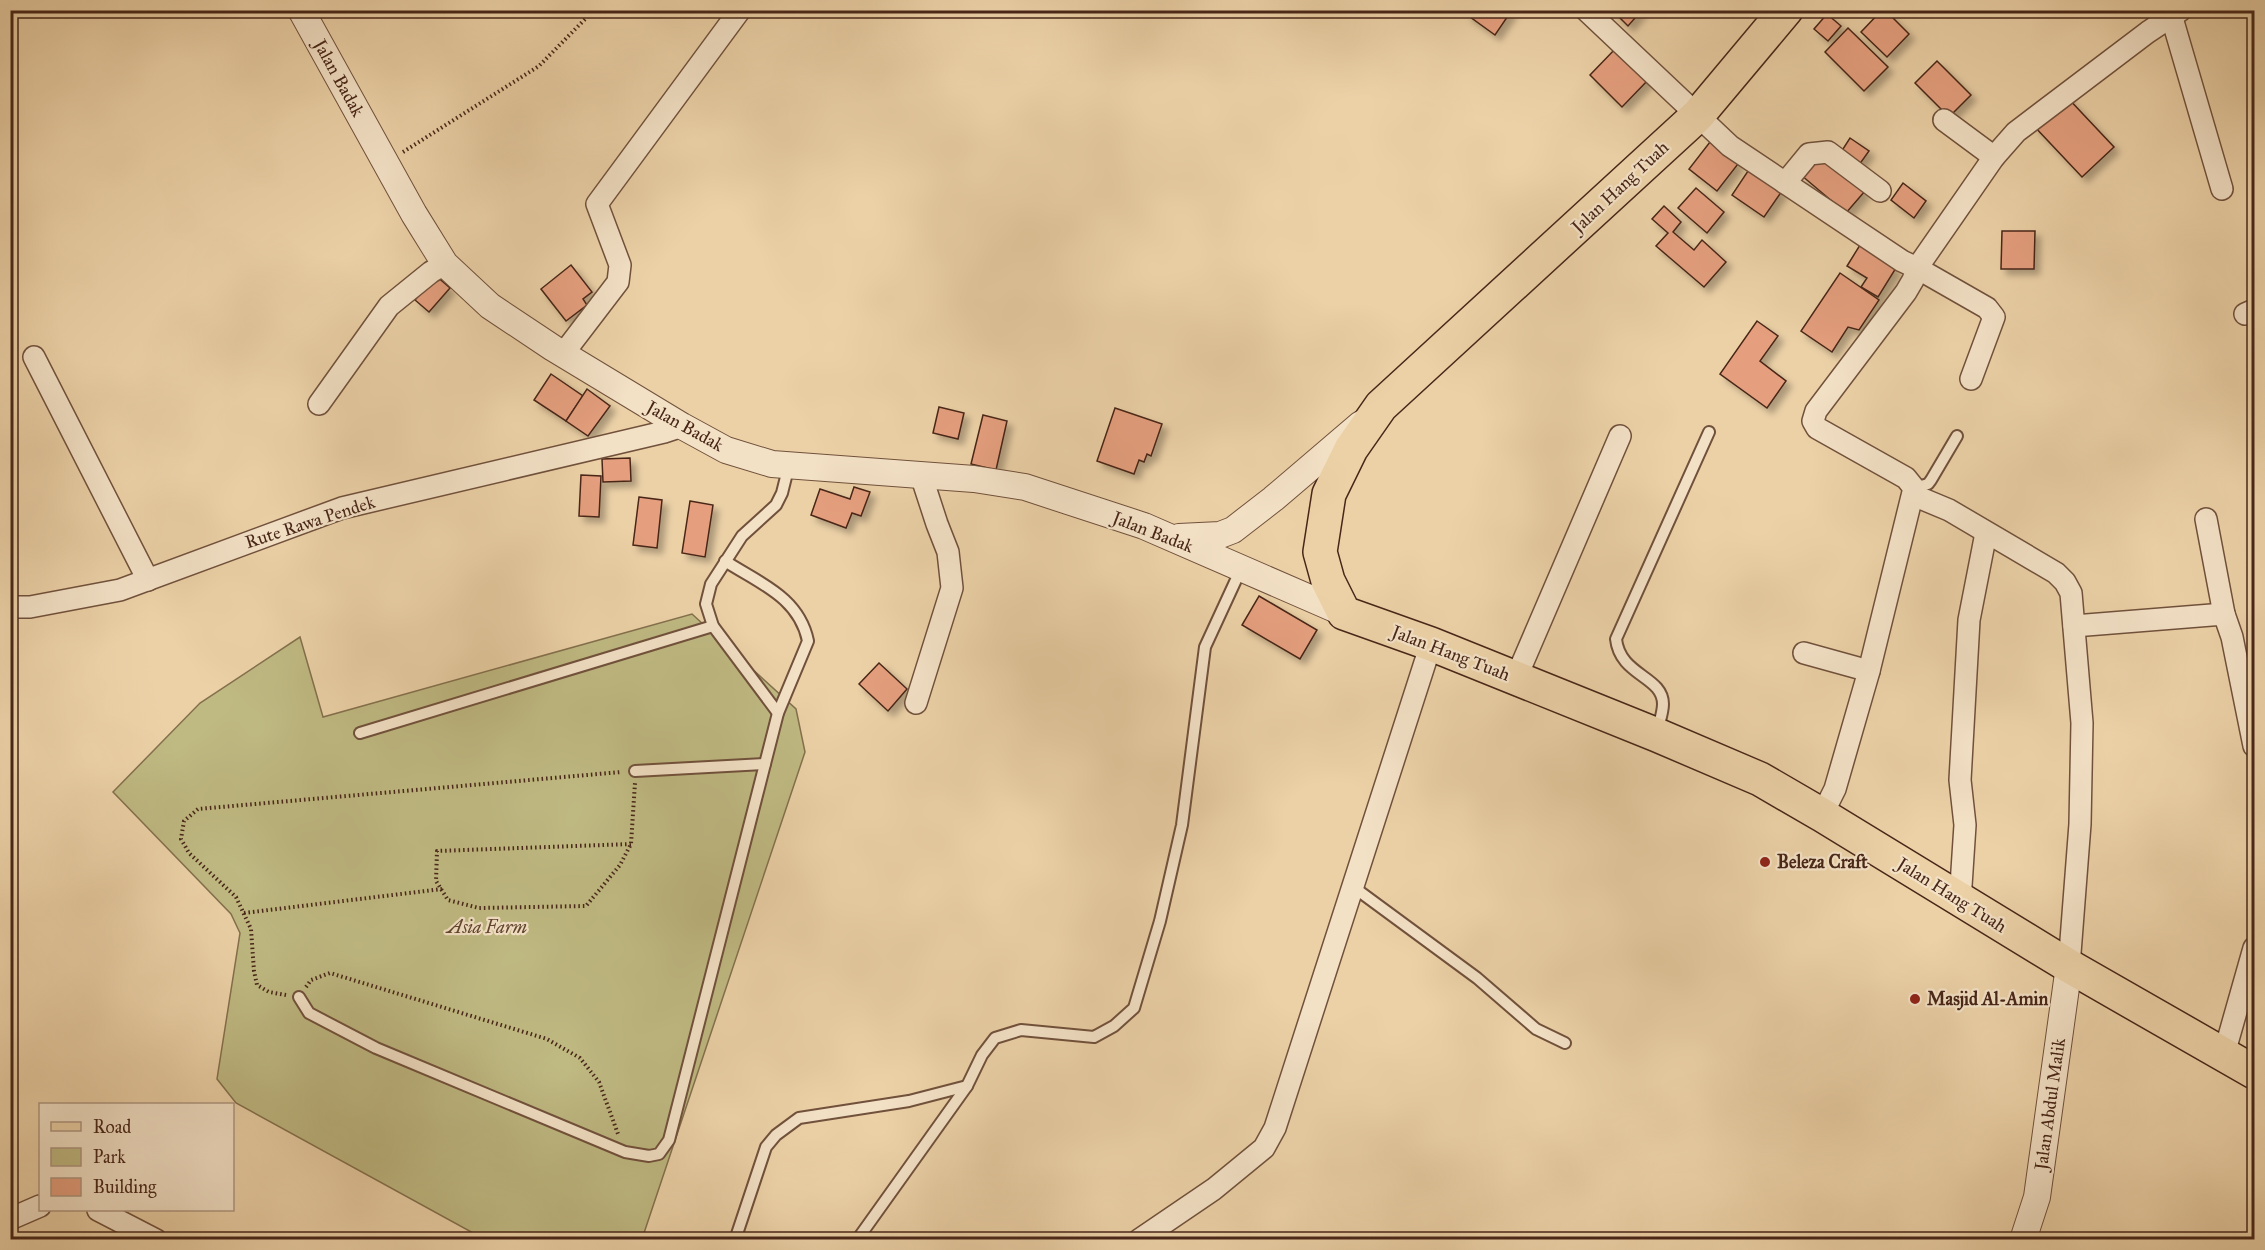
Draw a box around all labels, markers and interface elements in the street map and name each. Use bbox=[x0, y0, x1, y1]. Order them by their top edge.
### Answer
street label: Jalan Badak bbox=[307, 34, 370, 122]
street label: Jalan Hang Tuah bbox=[1565, 136, 1674, 240]
street label: Jalan Badak bbox=[640, 395, 728, 457]
street label: Rute Rawa Pendek bbox=[242, 490, 378, 553]
street label: Jalan Badak bbox=[1107, 506, 1197, 559]
street label: Jalan Hang Tuah bbox=[1386, 620, 1513, 687]
place label: Beleza Craft bbox=[1777, 851, 1868, 873]
street label: Jalan Hang Tuah bbox=[1891, 851, 2011, 938]
marker: Beleza Craft bbox=[1758, 855, 1772, 869]
park label: Asia Farm bbox=[445, 916, 528, 938]
place label: Masjid Al-Amin bbox=[1927, 988, 2048, 1011]
marker: Masjid Al-Amin bbox=[1908, 992, 1922, 1006]
street label: Jalan Abdul Malik bbox=[2030, 1036, 2071, 1174]
legend bbox=[39, 1103, 234, 1211]
text: Road bbox=[93, 1116, 131, 1138]
text: Park bbox=[93, 1146, 126, 1168]
text: Building bbox=[93, 1176, 157, 1199]

